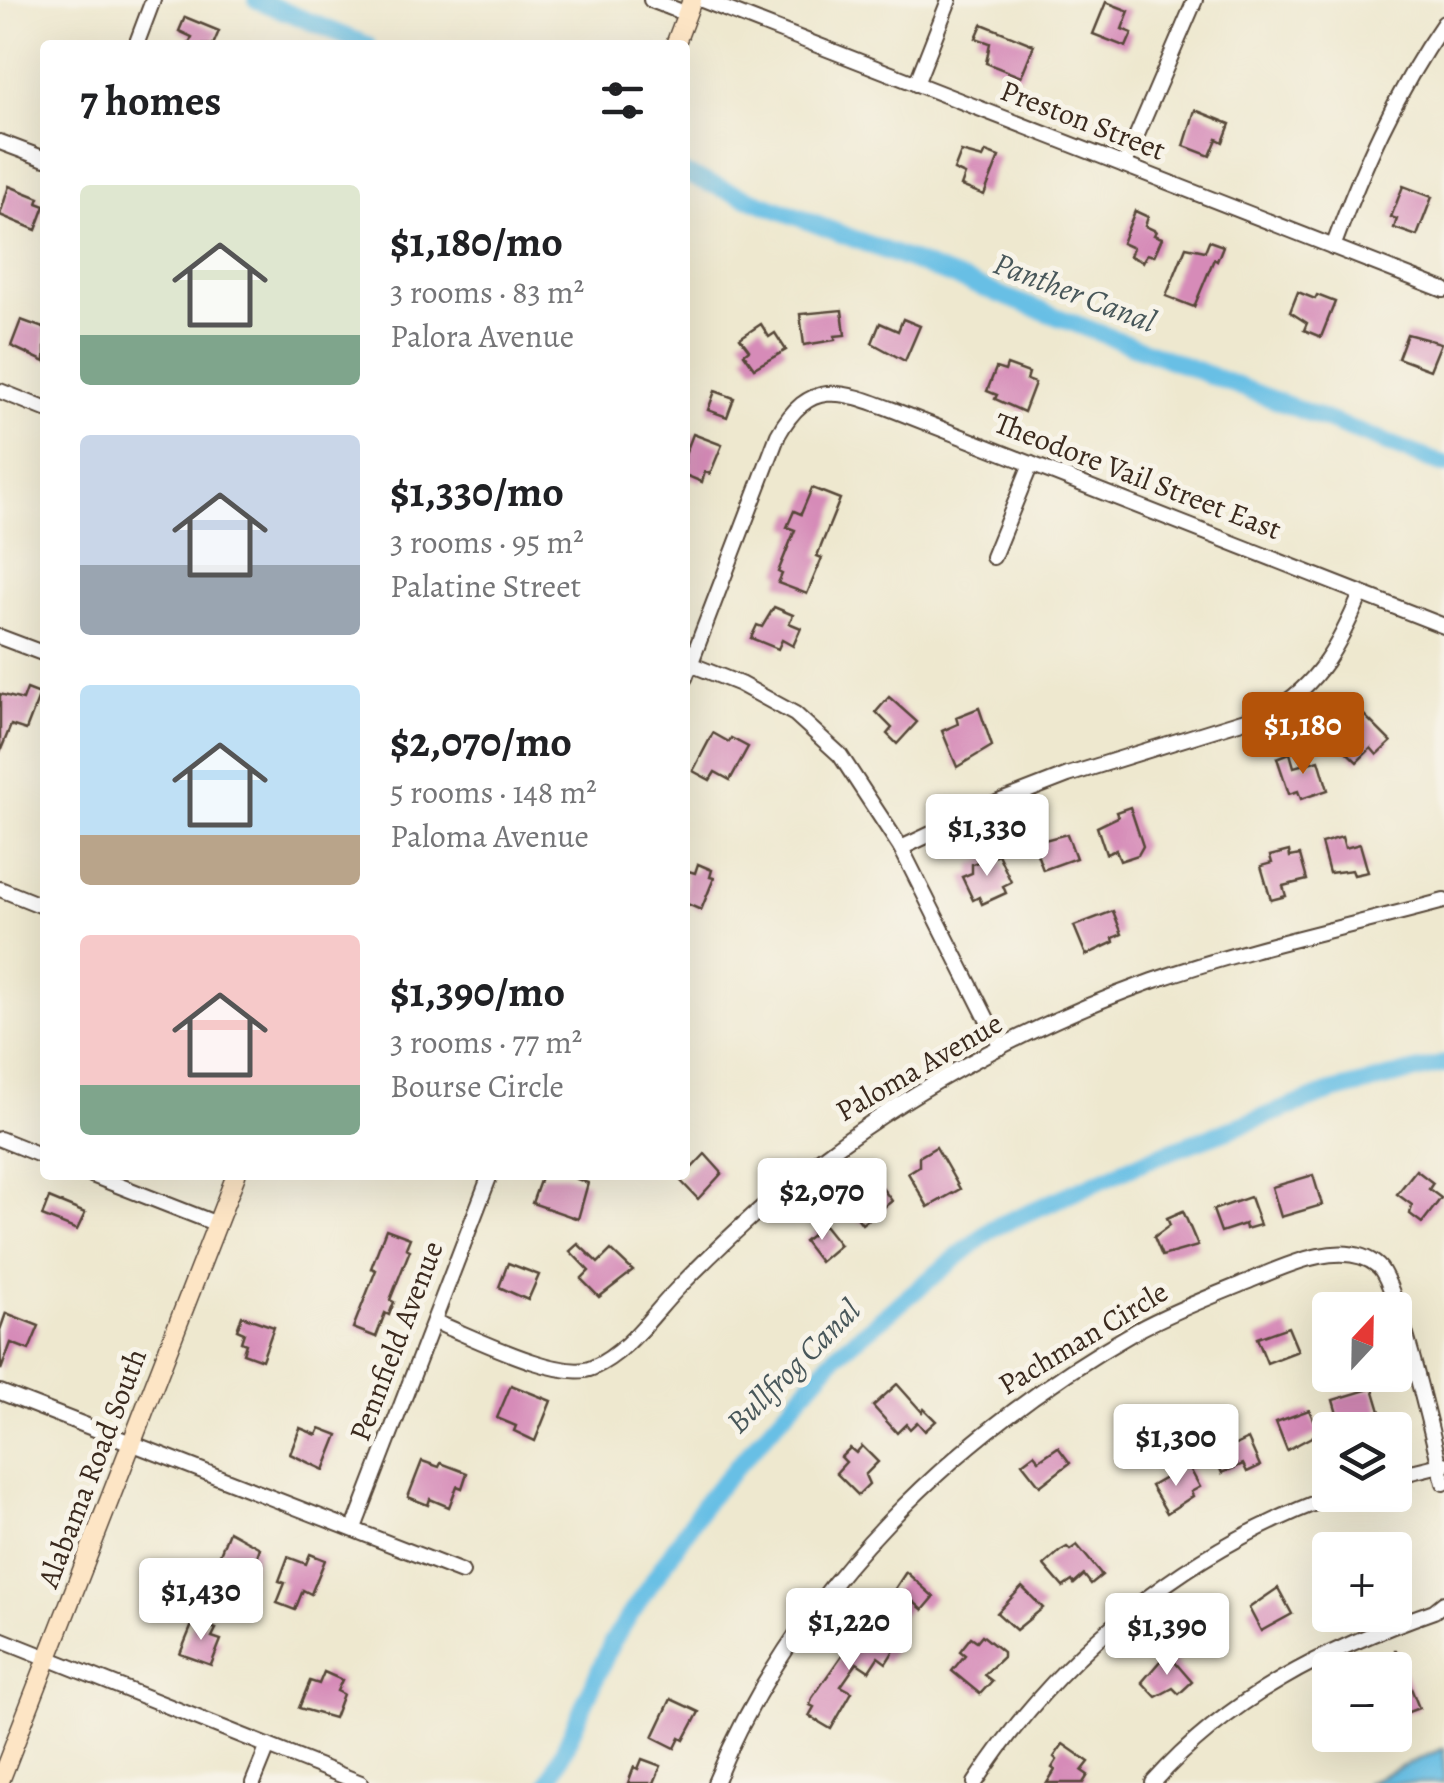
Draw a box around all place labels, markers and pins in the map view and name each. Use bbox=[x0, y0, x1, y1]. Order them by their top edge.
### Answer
pin: $1,180 bbox=[1222, 692, 1384, 777]
pin: $1,330 bbox=[906, 794, 1068, 879]
pin: $2,070 bbox=[741, 1158, 903, 1243]
pin: $1,300 bbox=[1095, 1404, 1257, 1489]
pin: $1,430 bbox=[120, 1558, 282, 1643]
pin: $1,220 bbox=[768, 1588, 930, 1673]
pin: $1,390 bbox=[1086, 1593, 1248, 1678]

